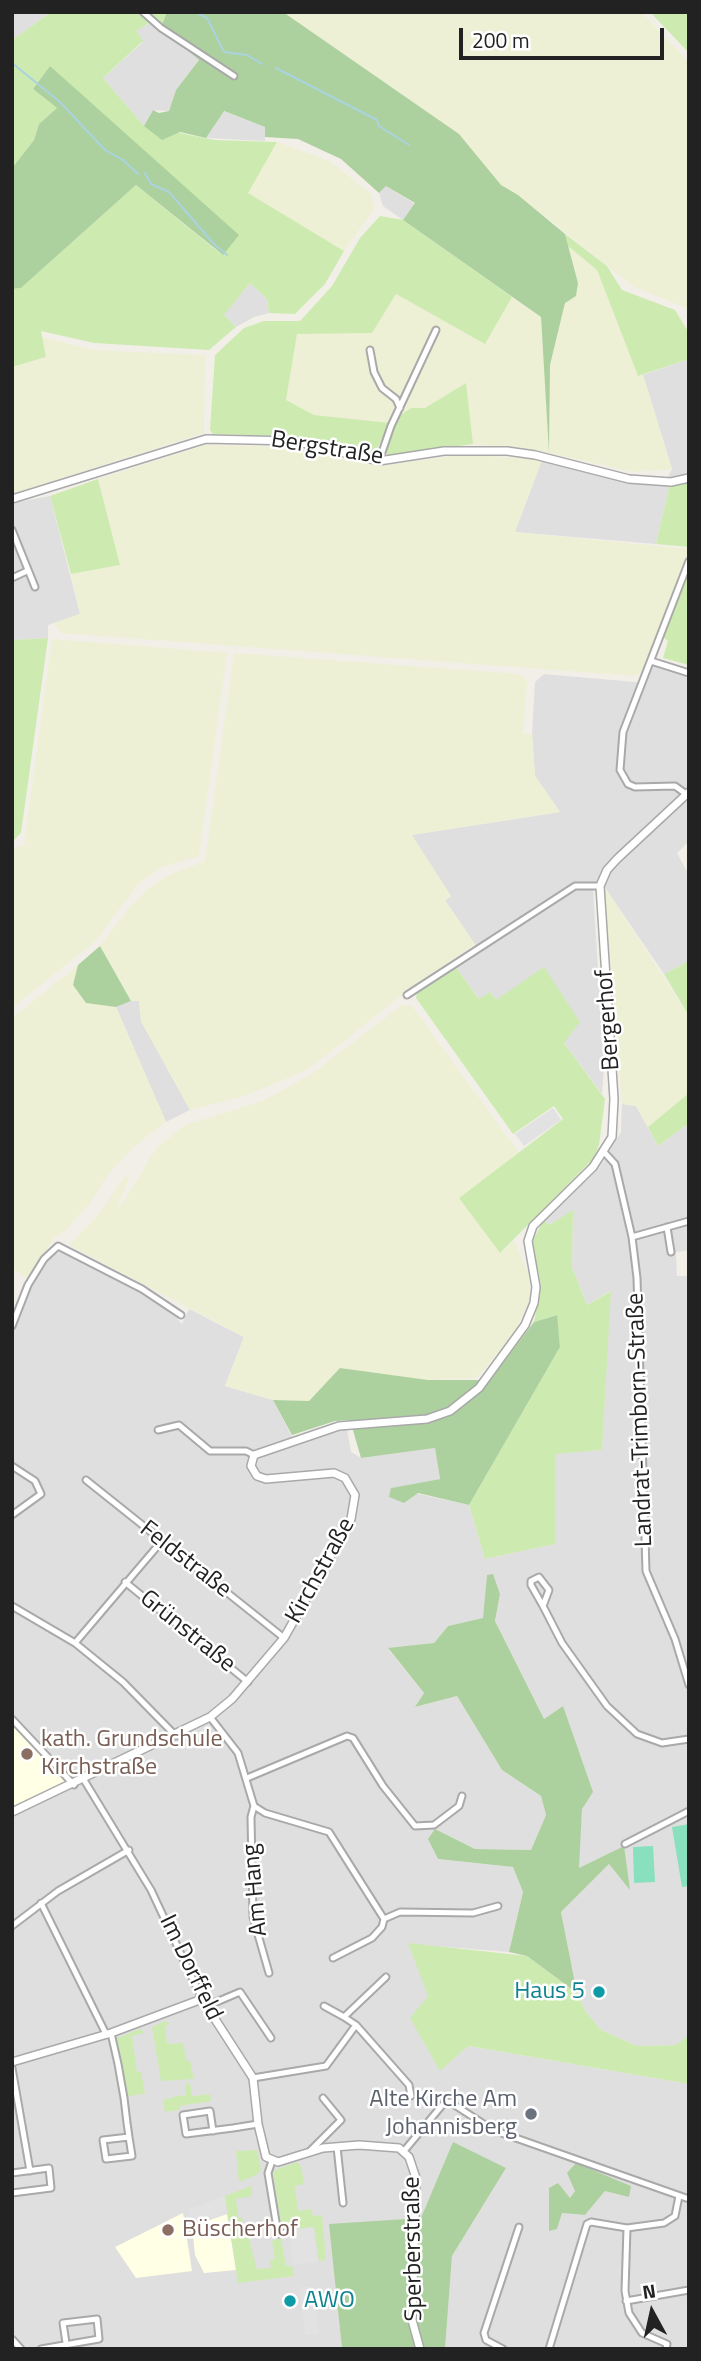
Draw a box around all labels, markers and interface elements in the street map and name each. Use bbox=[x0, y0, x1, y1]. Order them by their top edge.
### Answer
scale bar bbox=[463, 14, 668, 58]
text: 200 m bbox=[472, 24, 529, 56]
street label: Bergstraße bbox=[269, 426, 385, 472]
street label: Bergerhof bbox=[591, 968, 627, 1072]
street label: Landrat-Trimborn-Straße bbox=[622, 1292, 660, 1548]
street label: Kirchstraße bbox=[280, 1513, 362, 1629]
street label: Feldstraße bbox=[133, 1515, 237, 1605]
street label: Grünstraße bbox=[133, 1585, 241, 1679]
place label: kath. Grundschule Kirchstraße bbox=[41, 1726, 223, 1782]
marker: kath. Grundschule Kirchstraße bbox=[19, 1746, 35, 1762]
street label: Am Hang bbox=[238, 1842, 274, 1938]
street label: Im Dorffeld bbox=[152, 1911, 228, 2025]
place label: Haus 5 bbox=[514, 1978, 585, 2006]
marker: Haus 5 bbox=[591, 1984, 607, 2000]
place label: Alte Kirche Am Johannisberg bbox=[369, 2086, 517, 2142]
marker: Alte Kirche Am Johannisberg bbox=[523, 2106, 539, 2122]
street label: Sperberstraße bbox=[398, 2176, 430, 2322]
place label: Büscherhof bbox=[182, 2216, 298, 2244]
marker: Büscherhof bbox=[160, 2222, 176, 2238]
text: N bbox=[640, 2275, 658, 2306]
north arrow bbox=[617, 2277, 687, 2347]
place label: AWO bbox=[304, 2287, 355, 2315]
marker: AWO bbox=[282, 2293, 298, 2309]

